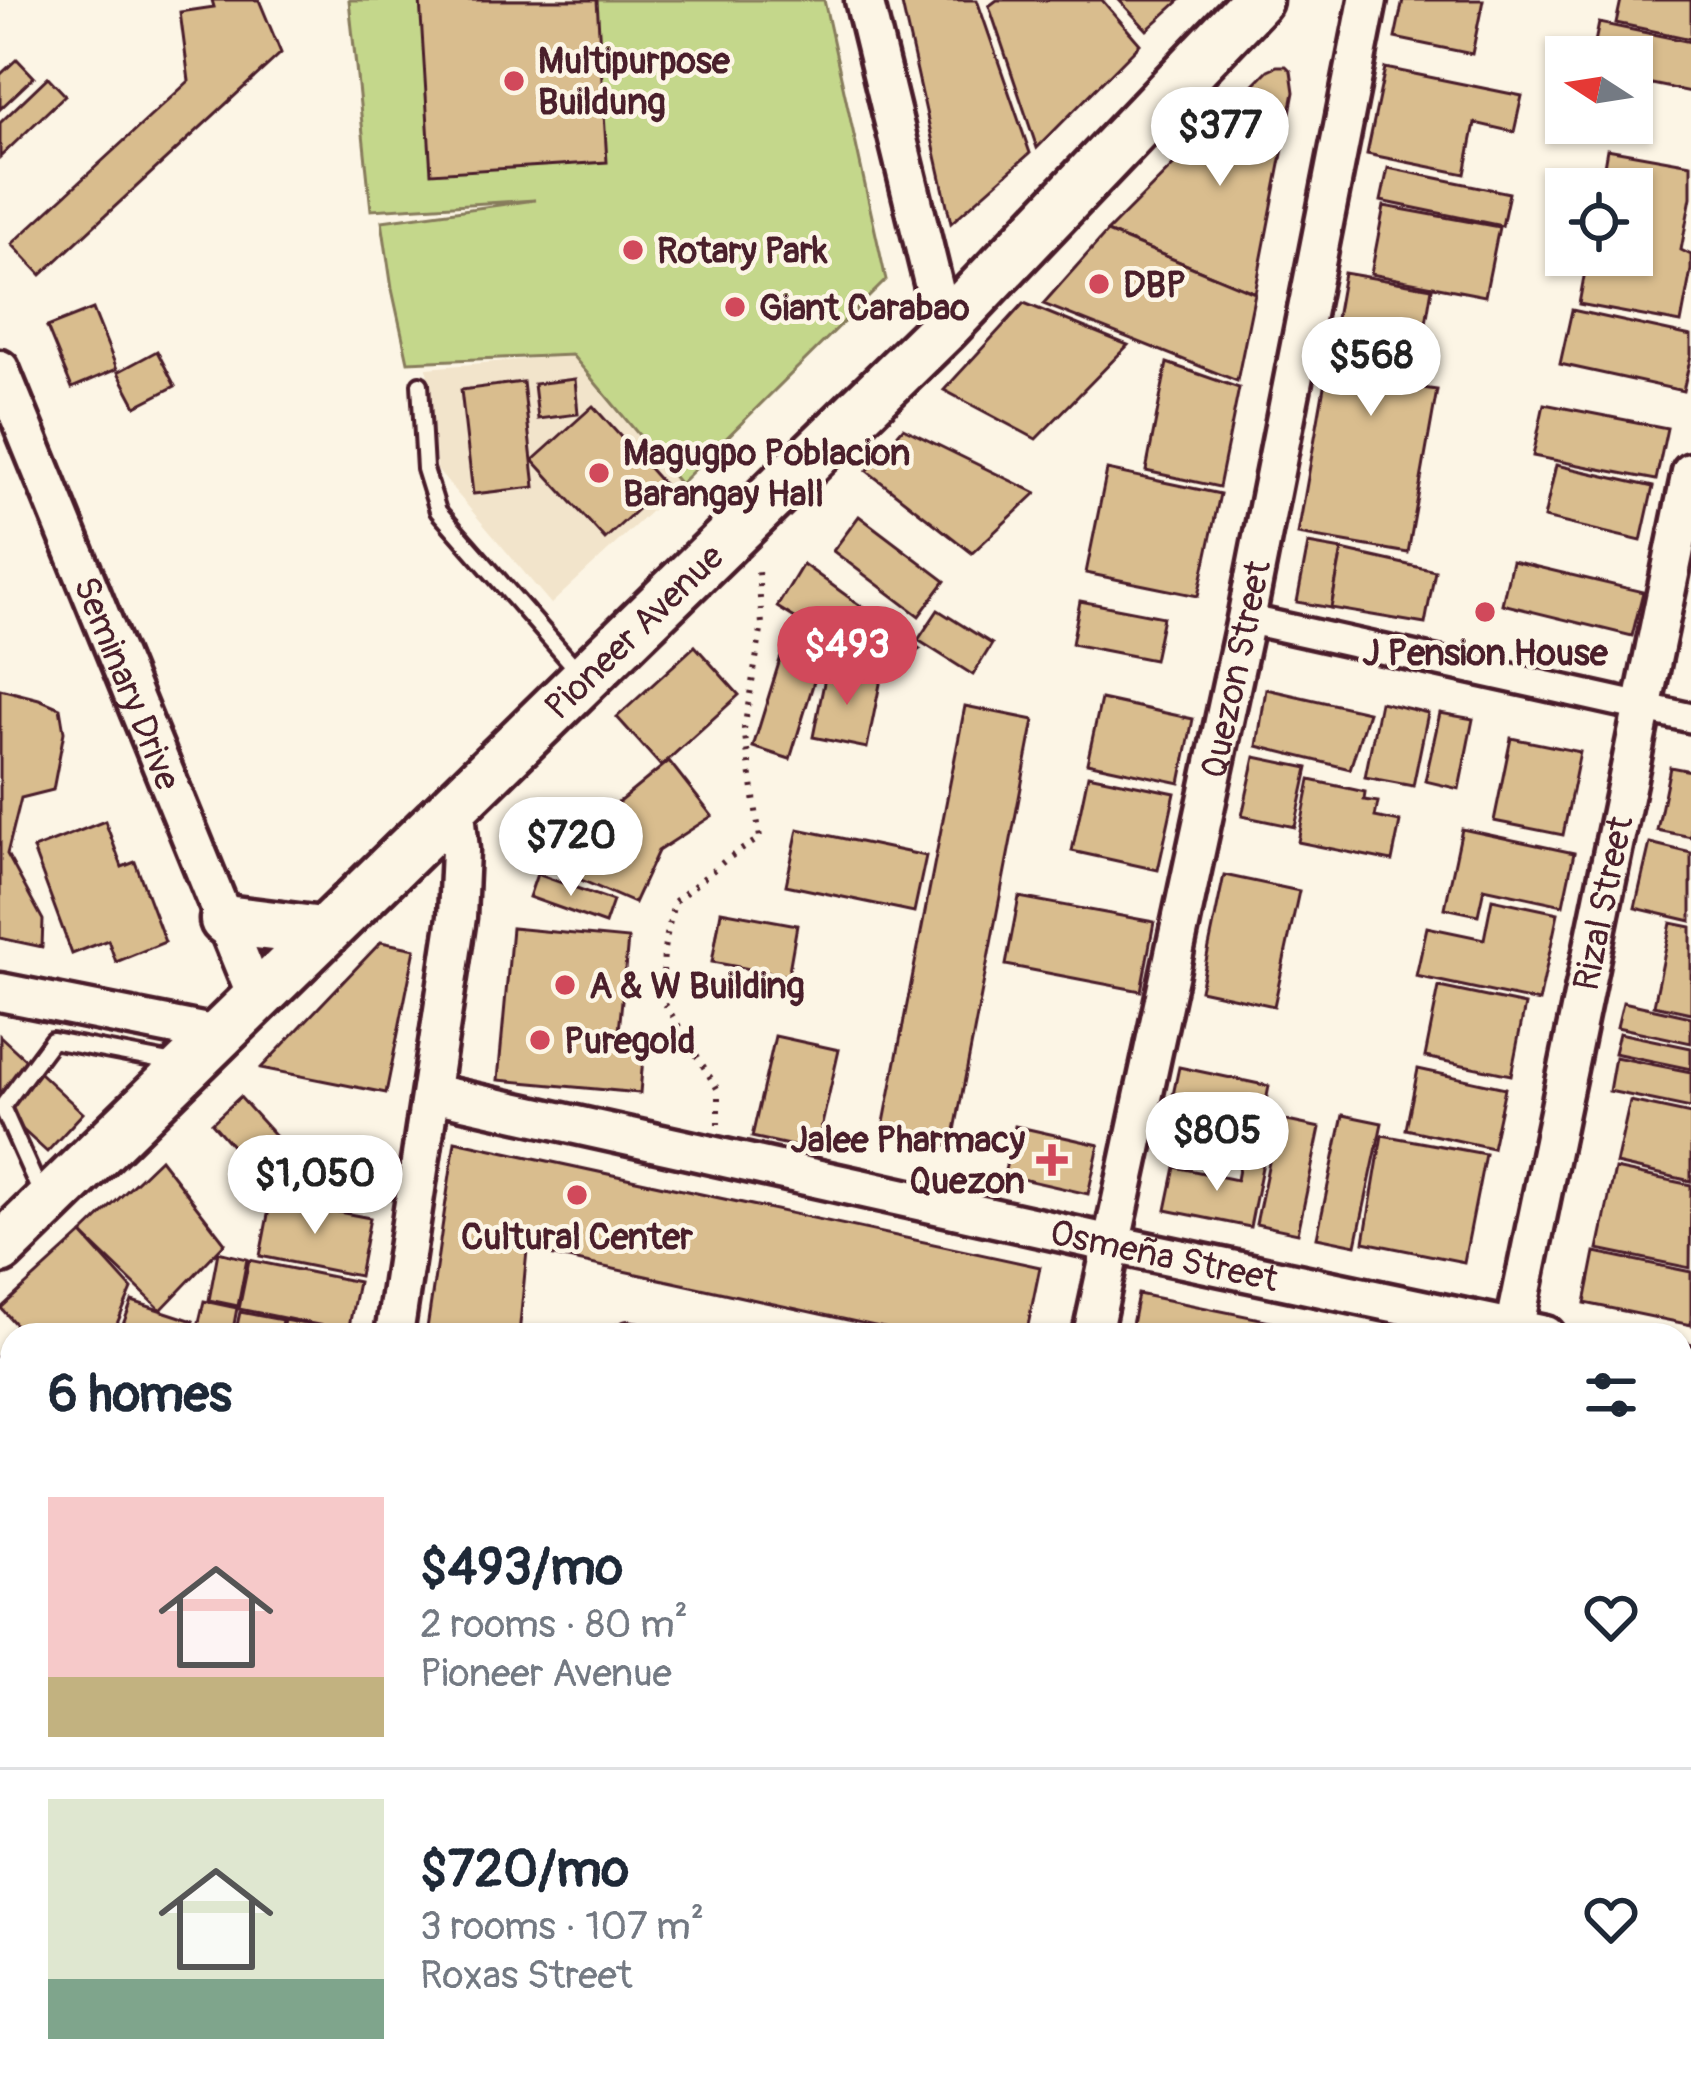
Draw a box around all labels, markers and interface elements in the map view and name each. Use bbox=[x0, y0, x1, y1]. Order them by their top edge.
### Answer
north arrow bbox=[1545, 36, 1653, 144]
map controls bbox=[1545, 36, 1653, 276]
place label: Multipurpose Buildung bbox=[538, 39, 731, 125]
marker: Multipurpose Buildung bbox=[501, 68, 527, 94]
pin: $377 bbox=[1149, 87, 1291, 189]
text: $377 bbox=[1178, 101, 1262, 150]
button: locate bbox=[1545, 168, 1653, 276]
place label: Rotary Park bbox=[657, 229, 828, 274]
marker: Rotary Park bbox=[620, 237, 646, 263]
place label: DBP bbox=[1123, 263, 1186, 308]
marker: DBP bbox=[1086, 271, 1112, 297]
place label: Giant Carabao bbox=[759, 286, 970, 331]
marker: Giant Carabao bbox=[722, 294, 748, 320]
pin: $568 bbox=[1300, 317, 1442, 419]
text: $568 bbox=[1329, 331, 1413, 380]
place label: Magugpo Poblacion Barangay Hall bbox=[623, 431, 910, 517]
marker: Magugpo Poblacion Barangay Hall bbox=[586, 460, 612, 486]
street label: Pioneer Avenue bbox=[536, 535, 734, 729]
street label: Quezon Street bbox=[1191, 556, 1281, 783]
street label: Seminary Drive bbox=[63, 570, 190, 797]
marker: J Pension House bbox=[1472, 599, 1498, 625]
pin: $493 bbox=[776, 606, 918, 708]
text: $493 bbox=[804, 620, 890, 669]
place label: J Pension House bbox=[1362, 631, 1609, 676]
pin: $720 bbox=[500, 797, 642, 899]
text: $720 bbox=[526, 811, 616, 860]
street label: Rizal Street bbox=[1564, 812, 1644, 995]
place label: A & W Building bbox=[589, 964, 805, 1009]
marker: A & W Building bbox=[552, 972, 578, 998]
place label: Puregold bbox=[564, 1019, 696, 1064]
marker: Puregold bbox=[527, 1027, 553, 1053]
pin: $805 bbox=[1146, 1092, 1288, 1194]
text: $805 bbox=[1173, 1106, 1261, 1155]
place label: Jalee Pharmacy Quezon bbox=[790, 1118, 1026, 1204]
pin: $1,050 bbox=[217, 1135, 413, 1237]
marker: Jalee Pharmacy Quezon bbox=[1036, 1144, 1068, 1176]
text: $1,050 bbox=[255, 1149, 375, 1198]
marker: Cultural Center bbox=[564, 1182, 590, 1208]
street label: Osmeña Street bbox=[1046, 1210, 1282, 1302]
place label: Cultural Center bbox=[461, 1215, 694, 1260]
icon: filters bbox=[1578, 1362, 1644, 1428]
text: 6 homes bbox=[48, 1363, 232, 1427]
text: $493/mo bbox=[420, 1536, 623, 1600]
icon: home bbox=[144, 1545, 288, 1689]
icon: heart bbox=[1578, 1584, 1644, 1650]
text: 2 rooms · 80 m² bbox=[420, 1600, 688, 1649]
text: Pioneer Avenue bbox=[420, 1649, 672, 1698]
text: $720/mo bbox=[420, 1838, 629, 1902]
icon: home bbox=[144, 1847, 288, 1991]
icon: heart bbox=[1578, 1886, 1644, 1952]
text: 3 rooms · 107 m² bbox=[420, 1902, 704, 1951]
text: Roxas Street bbox=[420, 1951, 632, 2000]

